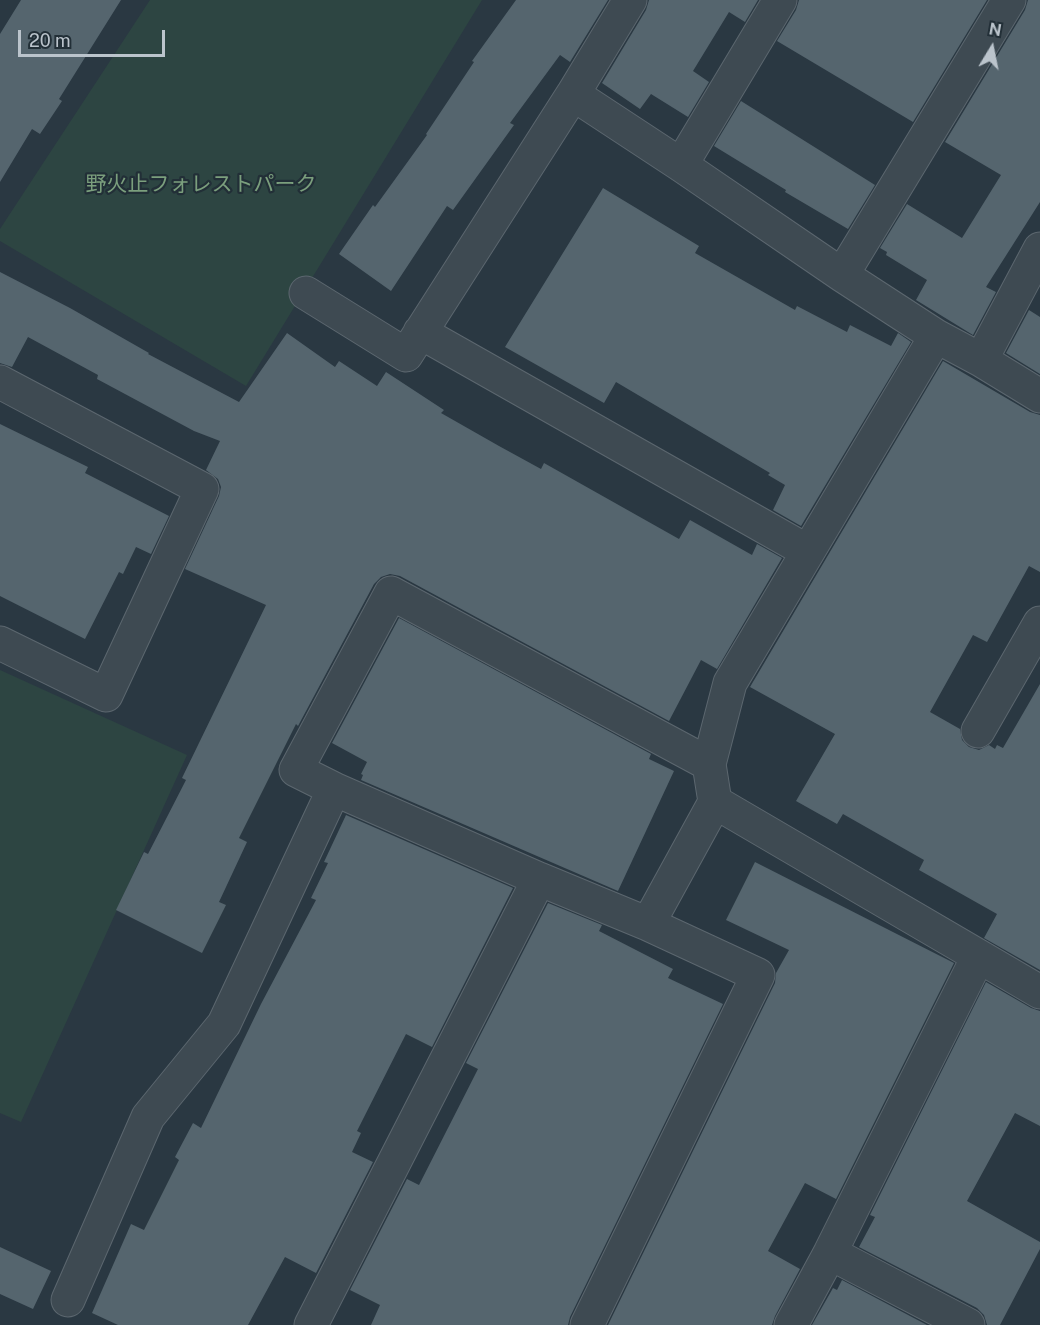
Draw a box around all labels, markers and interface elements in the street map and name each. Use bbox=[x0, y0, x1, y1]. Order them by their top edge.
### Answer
scale bar bbox=[21, 18, 168, 56]
north arrow bbox=[962, 18, 1022, 78]
text: N bbox=[987, 19, 1003, 40]
text: 20 m bbox=[29, 30, 71, 51]
park label: 野火止フォレストパーク bbox=[86, 172, 316, 198]

